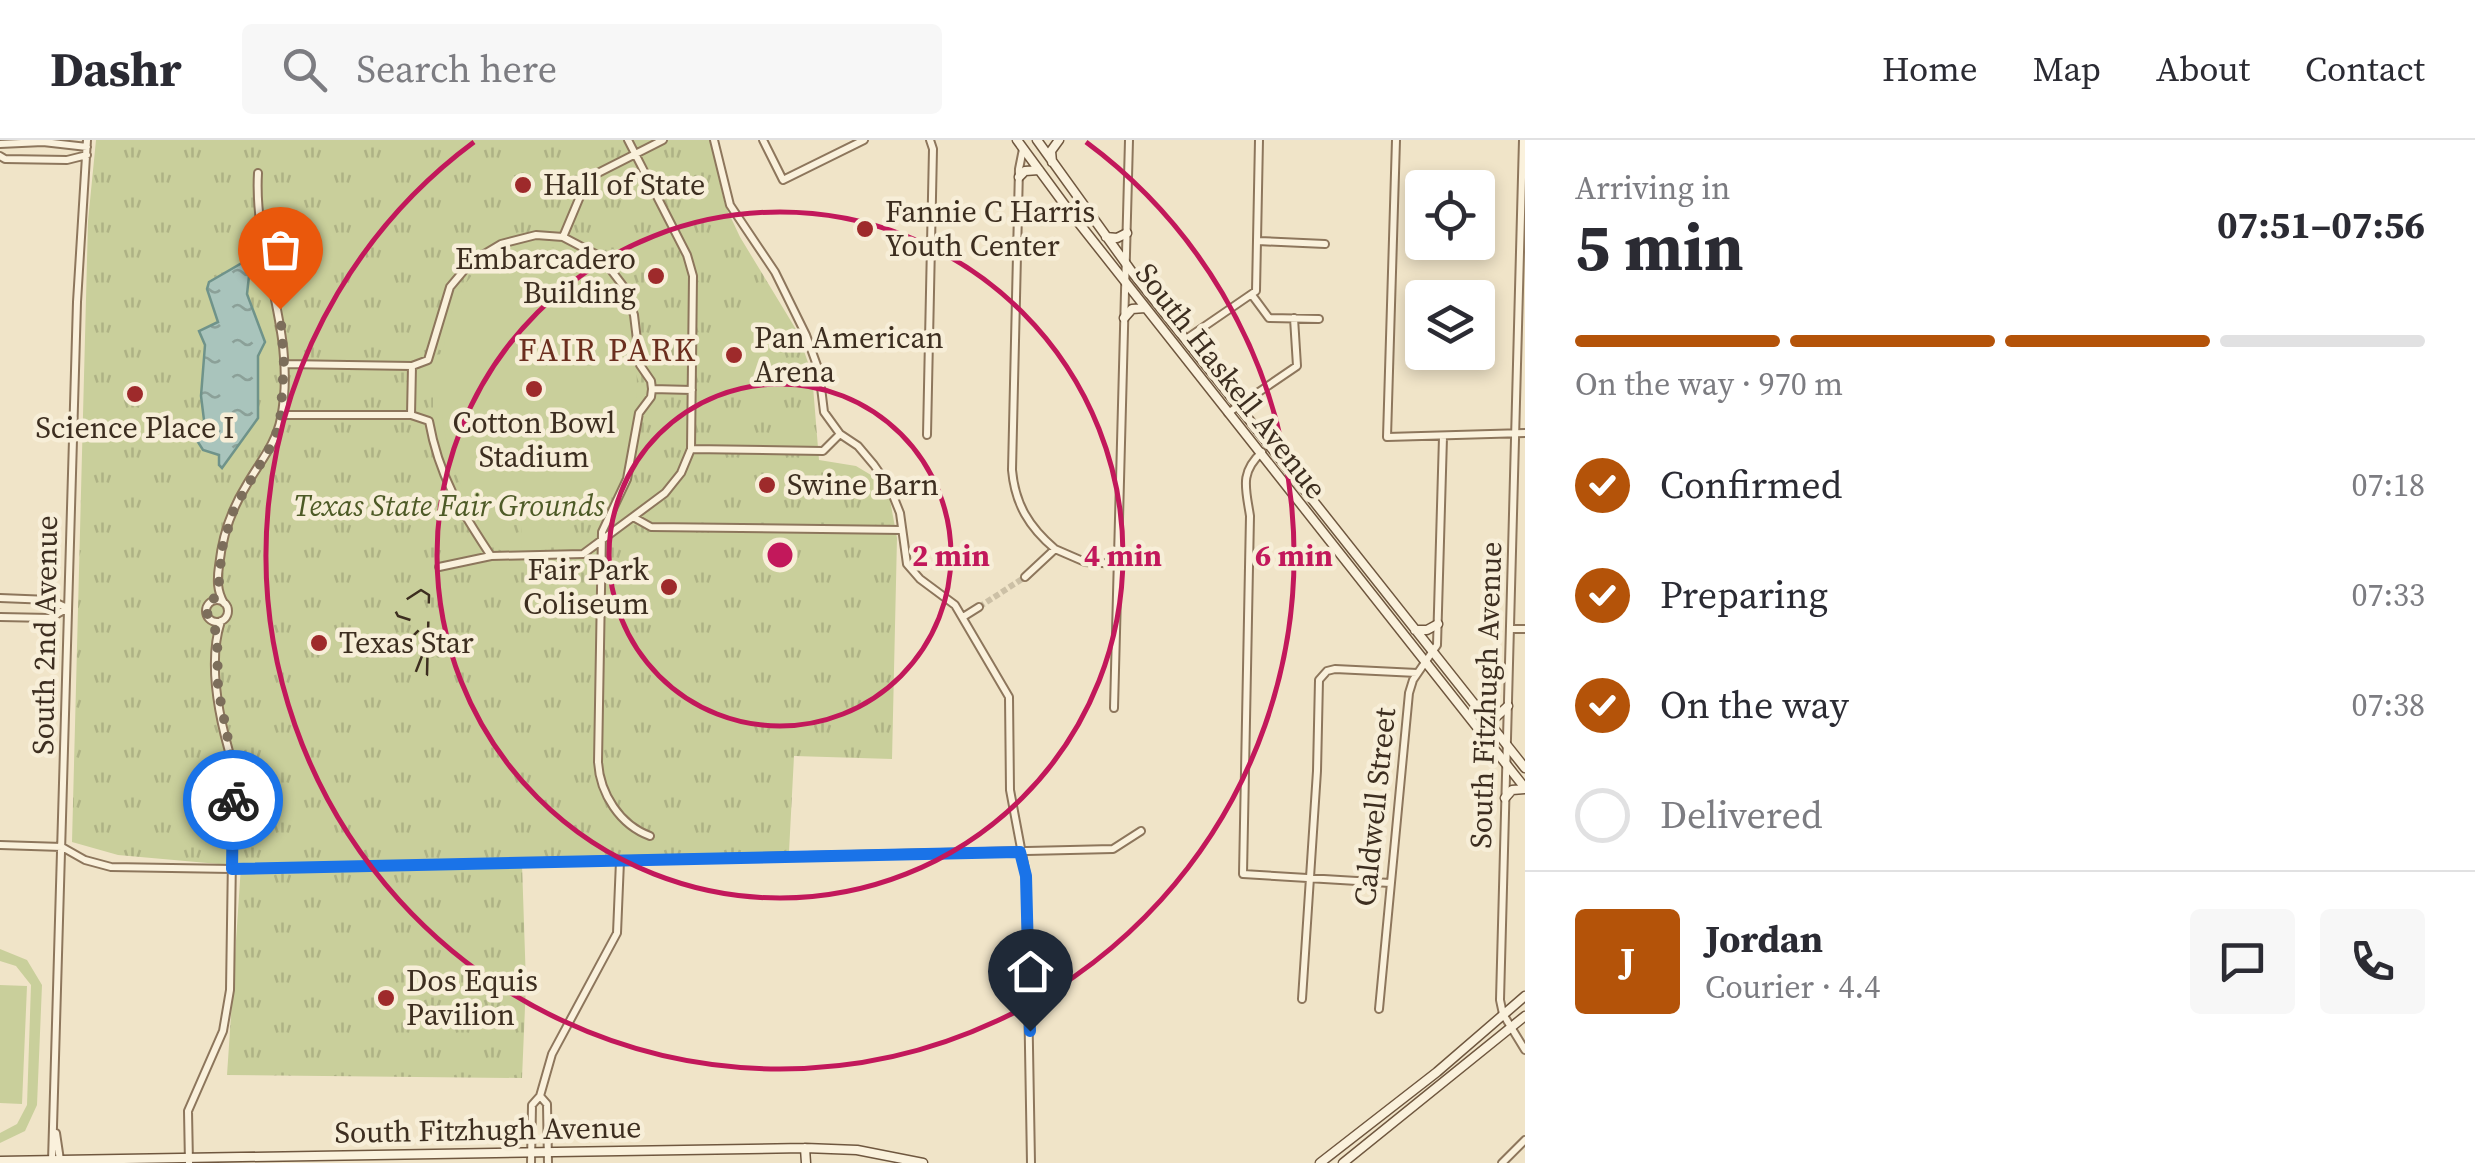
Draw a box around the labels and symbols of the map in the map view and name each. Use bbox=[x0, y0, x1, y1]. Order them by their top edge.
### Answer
place label: Hall of State bbox=[543, 164, 705, 205]
marker: Hall of State bbox=[512, 174, 534, 196]
place label: Fannie C Harris Youth Center bbox=[885, 191, 1095, 266]
pin bbox=[238, 207, 323, 310]
marker: Fannie C Harris Youth Center bbox=[854, 218, 876, 240]
place label: Embarcadero Building bbox=[455, 238, 636, 313]
street label: South Haskell Avenue bbox=[1126, 254, 1337, 507]
marker: Embarcadero Building bbox=[645, 265, 667, 287]
place label: Pan American Arena bbox=[754, 317, 944, 392]
district label: FAIR PARK bbox=[518, 328, 698, 372]
marker: Pan American Arena bbox=[723, 344, 745, 366]
marker: Cotton Bowl Stadium bbox=[523, 378, 545, 400]
marker: Science Place I bbox=[124, 383, 146, 405]
place label: Cotton Bowl Stadium bbox=[452, 402, 616, 477]
place label: Science Place I bbox=[36, 407, 235, 448]
place label: Swine Barn bbox=[787, 464, 939, 505]
marker: Swine Barn bbox=[756, 474, 778, 496]
park label: Texas State Fair Grounds bbox=[294, 485, 605, 526]
street label: South 2nd Avenue bbox=[22, 515, 67, 755]
text: 2 min bbox=[912, 535, 990, 576]
text: 4 min bbox=[1084, 535, 1162, 576]
text: 6 min bbox=[1255, 535, 1333, 576]
centre of rings bbox=[762, 537, 798, 573]
street label: South Fitzhugh Avenue bbox=[1460, 541, 1511, 849]
place label: Fair Park Coliseum bbox=[523, 549, 650, 624]
marker: Fair Park Coliseum bbox=[658, 576, 680, 598]
place label: Texas Star bbox=[339, 622, 474, 663]
marker: Texas Star bbox=[308, 632, 330, 654]
street label: Caldwell Street bbox=[1344, 705, 1405, 908]
courier bbox=[183, 750, 283, 850]
pin bbox=[988, 929, 1073, 1032]
place label: Dos Equis Pavilion bbox=[406, 960, 538, 1035]
marker: Dos Equis Pavilion bbox=[375, 987, 397, 1009]
street label: South Fitzhugh Avenue bbox=[334, 1106, 642, 1153]

